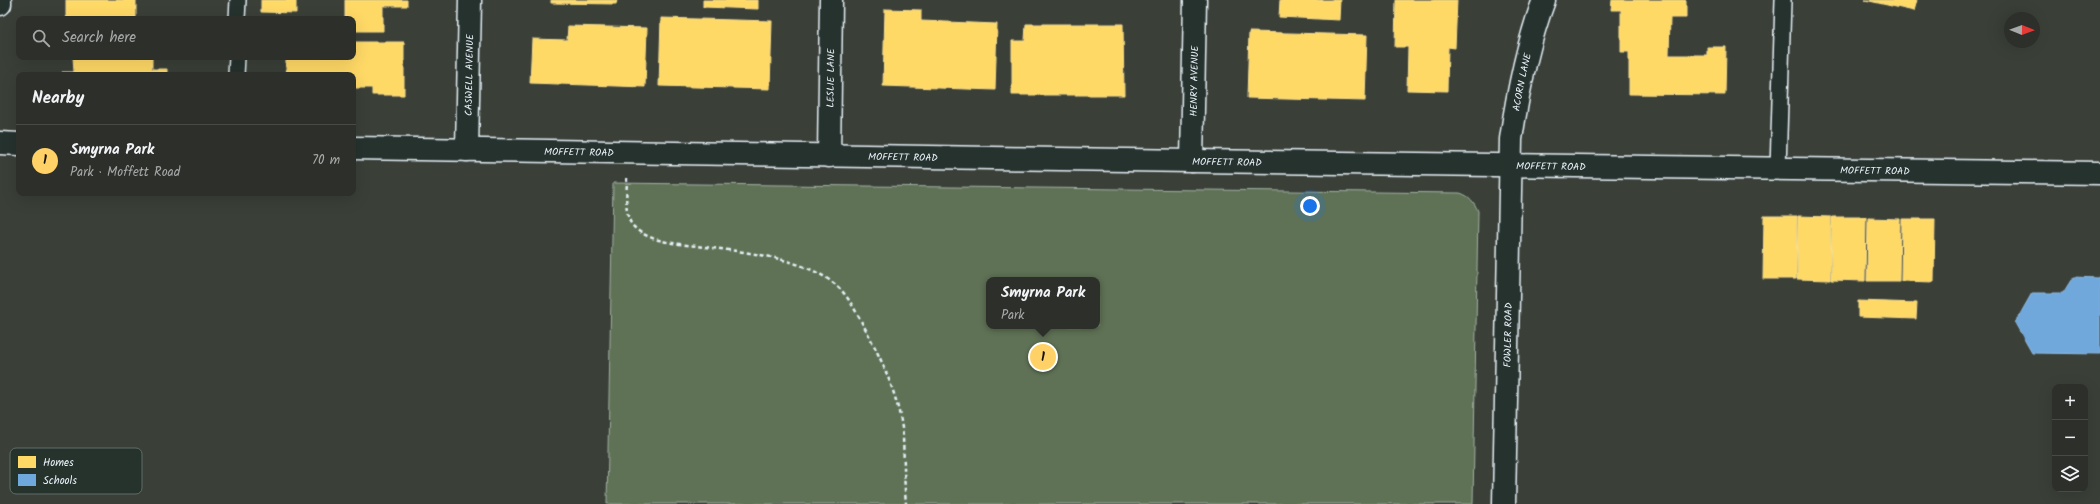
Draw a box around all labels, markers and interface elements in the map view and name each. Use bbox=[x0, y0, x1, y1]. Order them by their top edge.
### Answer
north arrow bbox=[2004, 12, 2040, 48]
search box bbox=[16, 16, 356, 60]
text: Search here bbox=[62, 26, 136, 50]
icon: search bbox=[30, 27, 52, 49]
street label: CASWELL AVENUE bbox=[461, 33, 478, 116]
street label: HENRY AVENUE bbox=[1186, 44, 1203, 117]
street label: LESLIE LANE bbox=[823, 47, 839, 108]
street label: ACORN LANE bbox=[1509, 50, 1536, 112]
text: Nearby bbox=[32, 85, 84, 112]
text: Smyrna Park bbox=[70, 138, 154, 162]
street label: MOFFETT ROAD bbox=[544, 144, 614, 161]
street label: MOFFETT ROAD bbox=[868, 149, 938, 166]
text: 1 bbox=[43, 150, 47, 171]
text: 70 m bbox=[312, 150, 340, 171]
street label: MOFFETT ROAD bbox=[1192, 154, 1262, 171]
street label: MOFFETT ROAD bbox=[1516, 158, 1586, 175]
text: Park · Moffett Road bbox=[70, 162, 180, 183]
street label: MOFFETT ROAD bbox=[1840, 163, 1910, 179]
your location bbox=[1300, 196, 1320, 216]
popup bbox=[986, 277, 1100, 329]
text: Smyrna Park bbox=[1001, 281, 1085, 305]
street label: FOWLER ROAD bbox=[1500, 302, 1517, 368]
text: Park bbox=[1001, 305, 1024, 326]
pin: 1 bbox=[1030, 342, 1056, 372]
map controls bbox=[2052, 384, 2088, 492]
button: + bbox=[2052, 384, 2088, 420]
button: − bbox=[2052, 420, 2088, 456]
legend bbox=[10, 448, 142, 494]
text: Homes bbox=[43, 454, 74, 472]
button: layers bbox=[2052, 456, 2088, 492]
text: Schools bbox=[43, 472, 77, 490]

